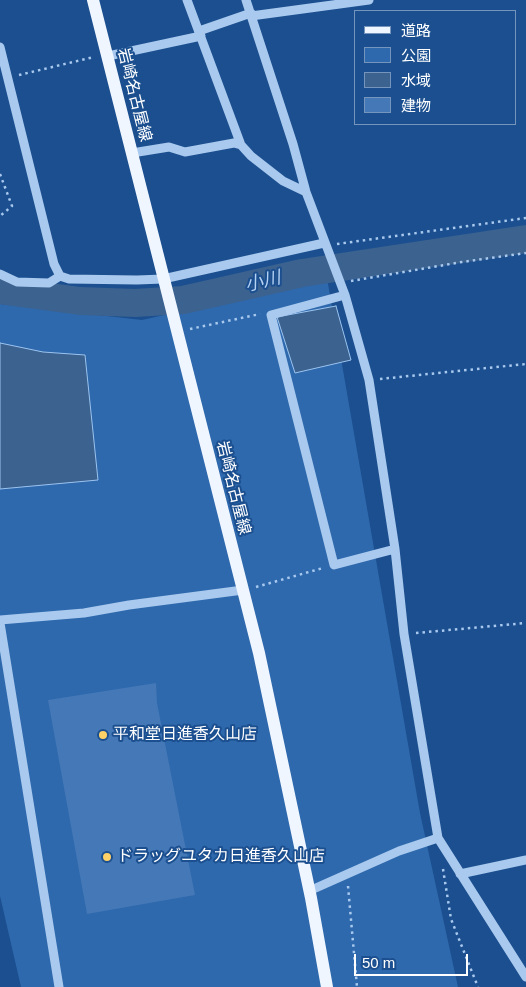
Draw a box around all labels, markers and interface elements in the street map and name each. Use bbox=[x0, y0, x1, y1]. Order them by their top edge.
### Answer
legend bbox=[354, 10, 516, 125]
text: 道路 bbox=[401, 22, 431, 39]
street label: 岩崎名古屋線 bbox=[113, 46, 155, 144]
text: 公園 bbox=[401, 47, 431, 64]
text: 水域 bbox=[401, 72, 431, 89]
text: 建物 bbox=[401, 97, 431, 114]
water label: 小川 bbox=[243, 267, 283, 297]
street label: 岩崎名古屋線 bbox=[212, 439, 254, 537]
place label: 平和堂日進香久山店 bbox=[113, 725, 257, 745]
marker: 平和堂日進香久山店 bbox=[97, 729, 109, 741]
place label: ドラッグユタカ日進香久山店 bbox=[117, 847, 325, 867]
marker: ドラッグユタカ日進香久山店 bbox=[101, 851, 113, 863]
scale bar bbox=[356, 944, 470, 976]
text: 50 m bbox=[362, 954, 395, 971]

